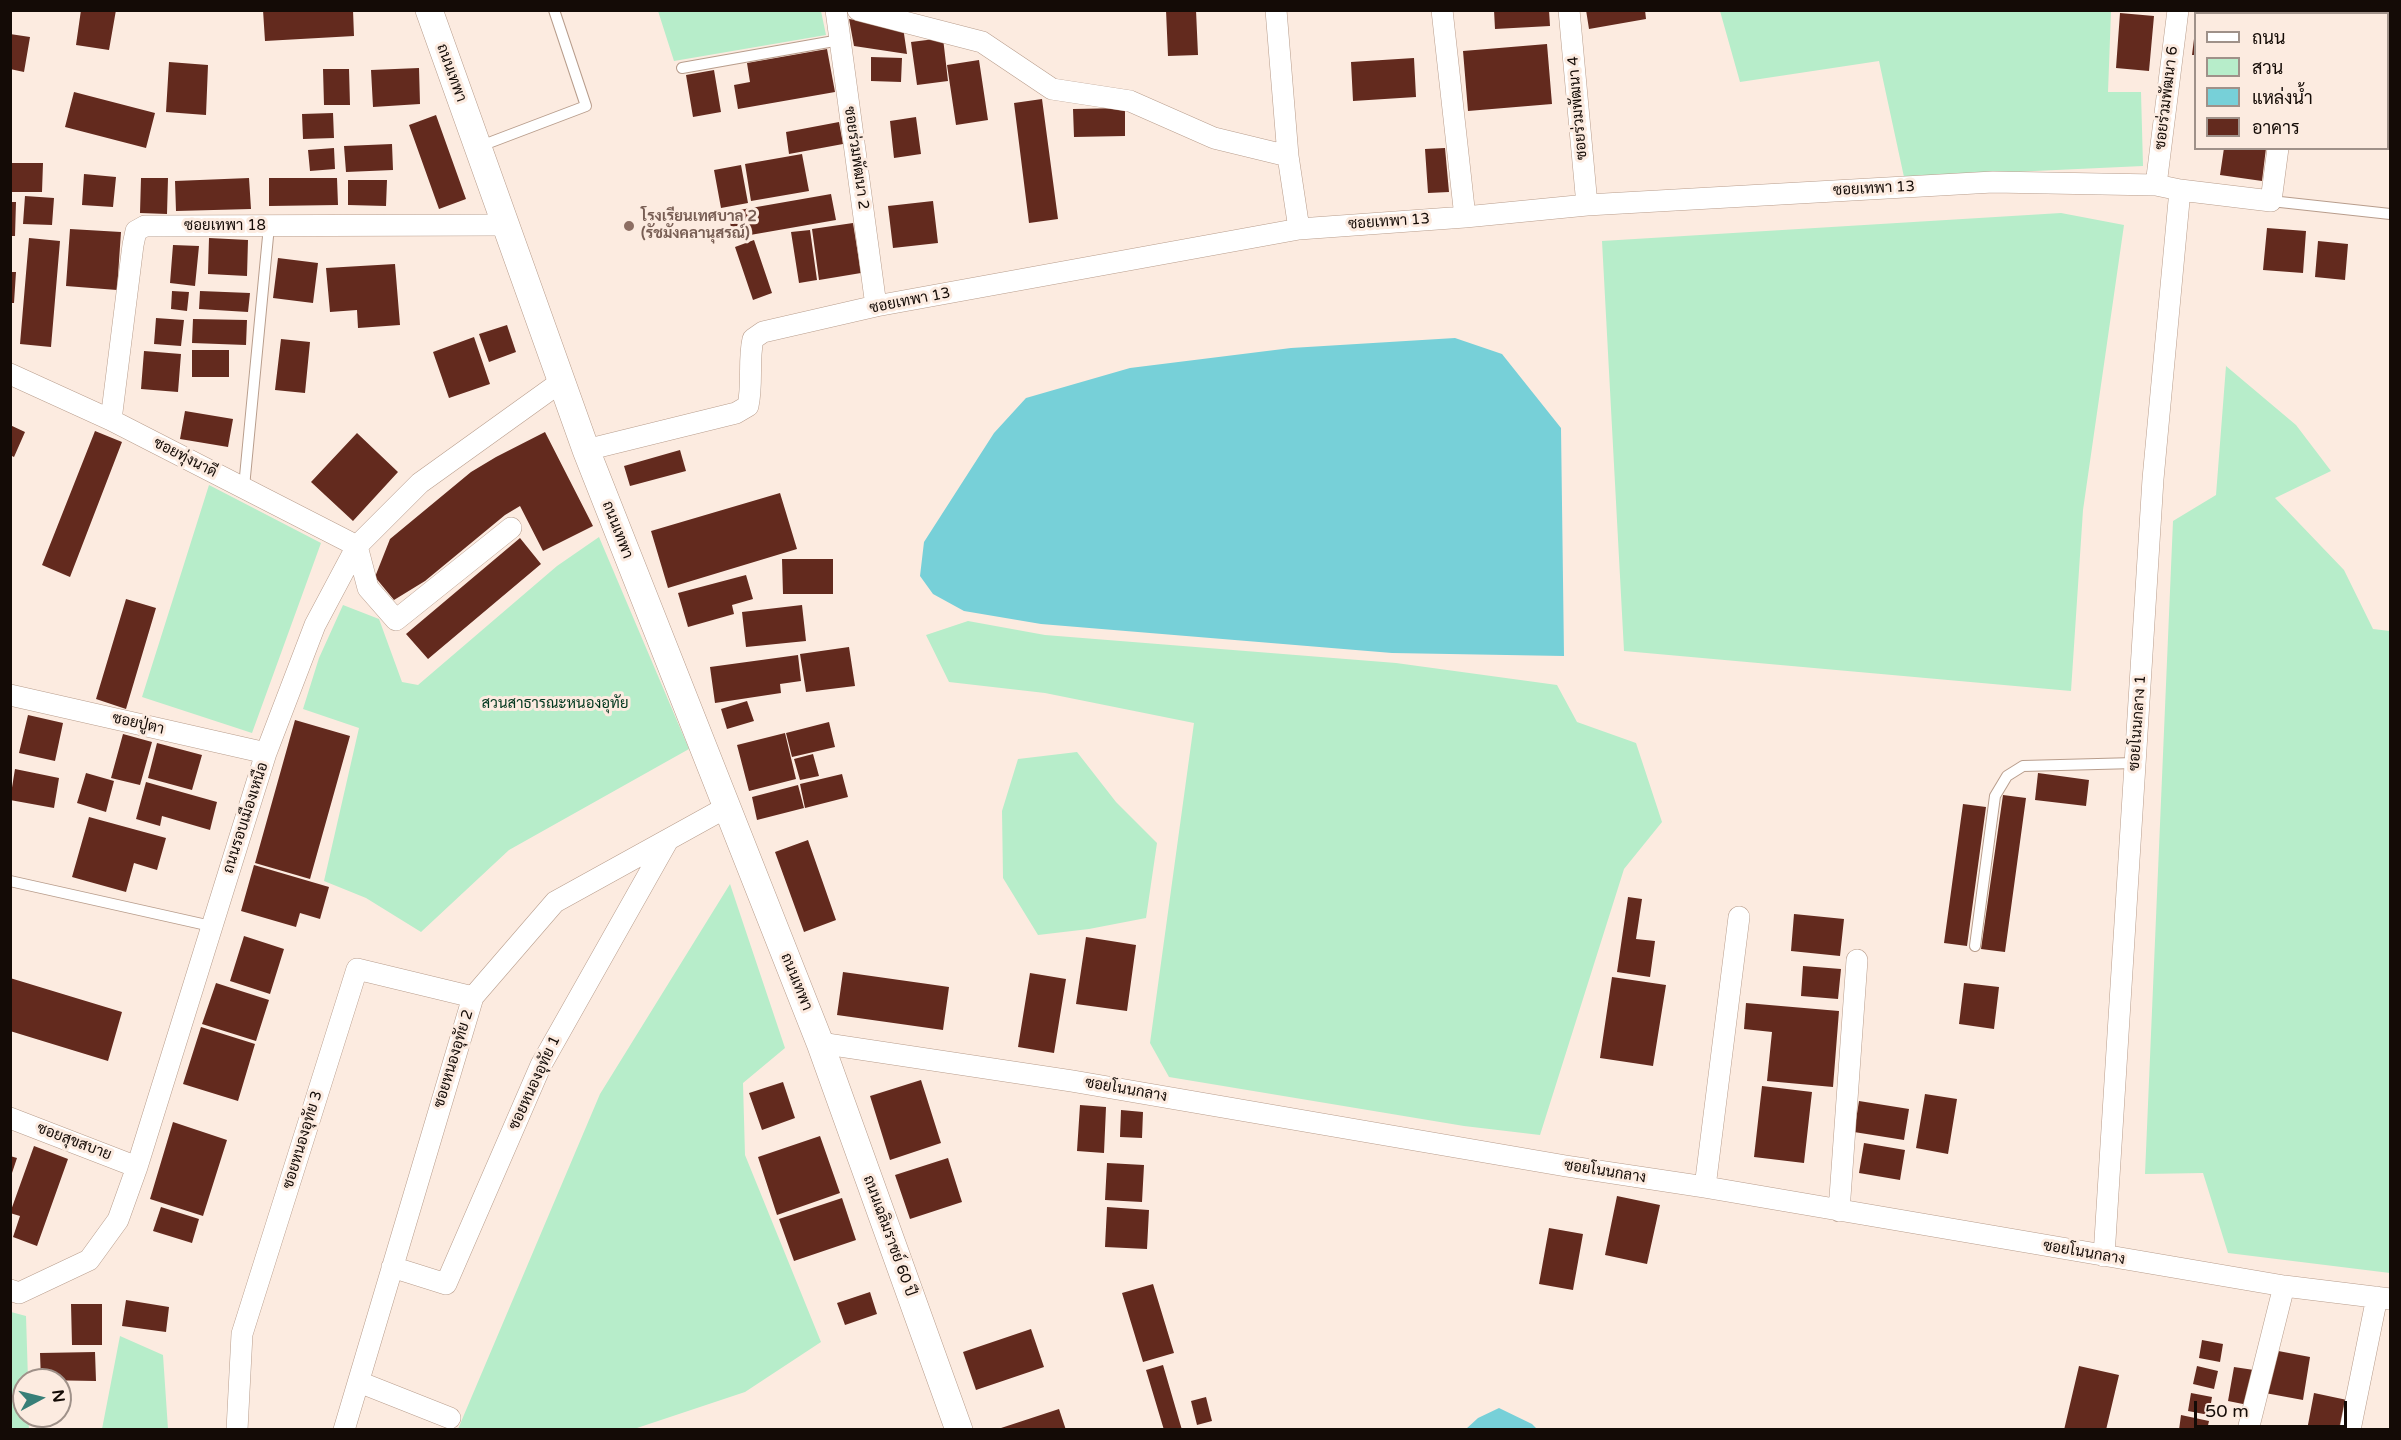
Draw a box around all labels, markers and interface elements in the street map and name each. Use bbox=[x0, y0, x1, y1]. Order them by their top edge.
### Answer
legend bbox=[2194, 12, 2389, 150]
text: ถนน bbox=[2252, 27, 2285, 49]
street label: ถนนเทพา bbox=[432, 42, 470, 104]
street label: ซอยร่วมพัฒนา 6 bbox=[2152, 45, 2182, 151]
street label: ซอยร่วมพัฒนา 4 bbox=[1564, 55, 1592, 161]
text: สวน bbox=[2252, 57, 2283, 79]
text: แหล่งน้ำ bbox=[2252, 87, 2313, 109]
street label: ซอยร่วมพัฒนา 2 bbox=[840, 105, 872, 211]
text: อาคาร bbox=[2252, 117, 2300, 139]
street label: ซอยเทพา 13 bbox=[1833, 178, 1915, 200]
place label: โรงเรียนเทศบาล 2 (รัชมังคลานุสรณ์) bbox=[641, 208, 757, 243]
street label: ซอยเทพา 13 bbox=[1347, 210, 1431, 234]
street label: ซอยเทพา 18 bbox=[184, 217, 266, 235]
marker: โรงเรียนเทศบาล 2 (รัชมังคลานุสรณ์) bbox=[622, 219, 636, 233]
street label: ซอยเทพา 13 bbox=[868, 284, 952, 318]
street label: ซอยทุ่งนาดี bbox=[150, 434, 220, 482]
street label: ถนนเทพา bbox=[598, 499, 636, 561]
street label: ซอยโนนกลาง 1 bbox=[2126, 674, 2150, 772]
park label: สวนสาธารณะหนองอุทัย bbox=[482, 695, 628, 713]
street label: ซอยปู่ตา bbox=[110, 709, 166, 739]
street label: ถนนรอบเมืองเหนือ bbox=[220, 760, 272, 876]
street label: ถนนเทพา bbox=[776, 951, 816, 1013]
street label: ซอยหนองอุทัย 2 bbox=[430, 1008, 478, 1110]
street label: ซอยหนองอุทัย 1 bbox=[505, 1033, 565, 1133]
street label: ซอยโนนกลาง bbox=[1084, 1074, 1168, 1106]
street label: ซอยหนองอุทัย 3 bbox=[279, 1089, 327, 1191]
street label: ซอยสุขสบาย bbox=[34, 1120, 114, 1164]
street label: ซอยโนนกลาง bbox=[1563, 1157, 1647, 1187]
street label: ถนนเฉลิมราชย์ 60 ปี bbox=[859, 1173, 919, 1299]
street label: ซอยโนนกลาง bbox=[2042, 1237, 2126, 1269]
north arrow bbox=[12, 1368, 72, 1428]
text: N bbox=[47, 1388, 69, 1404]
scale bar bbox=[2197, 1389, 2350, 1427]
text: 50 m bbox=[2205, 1400, 2249, 1422]

